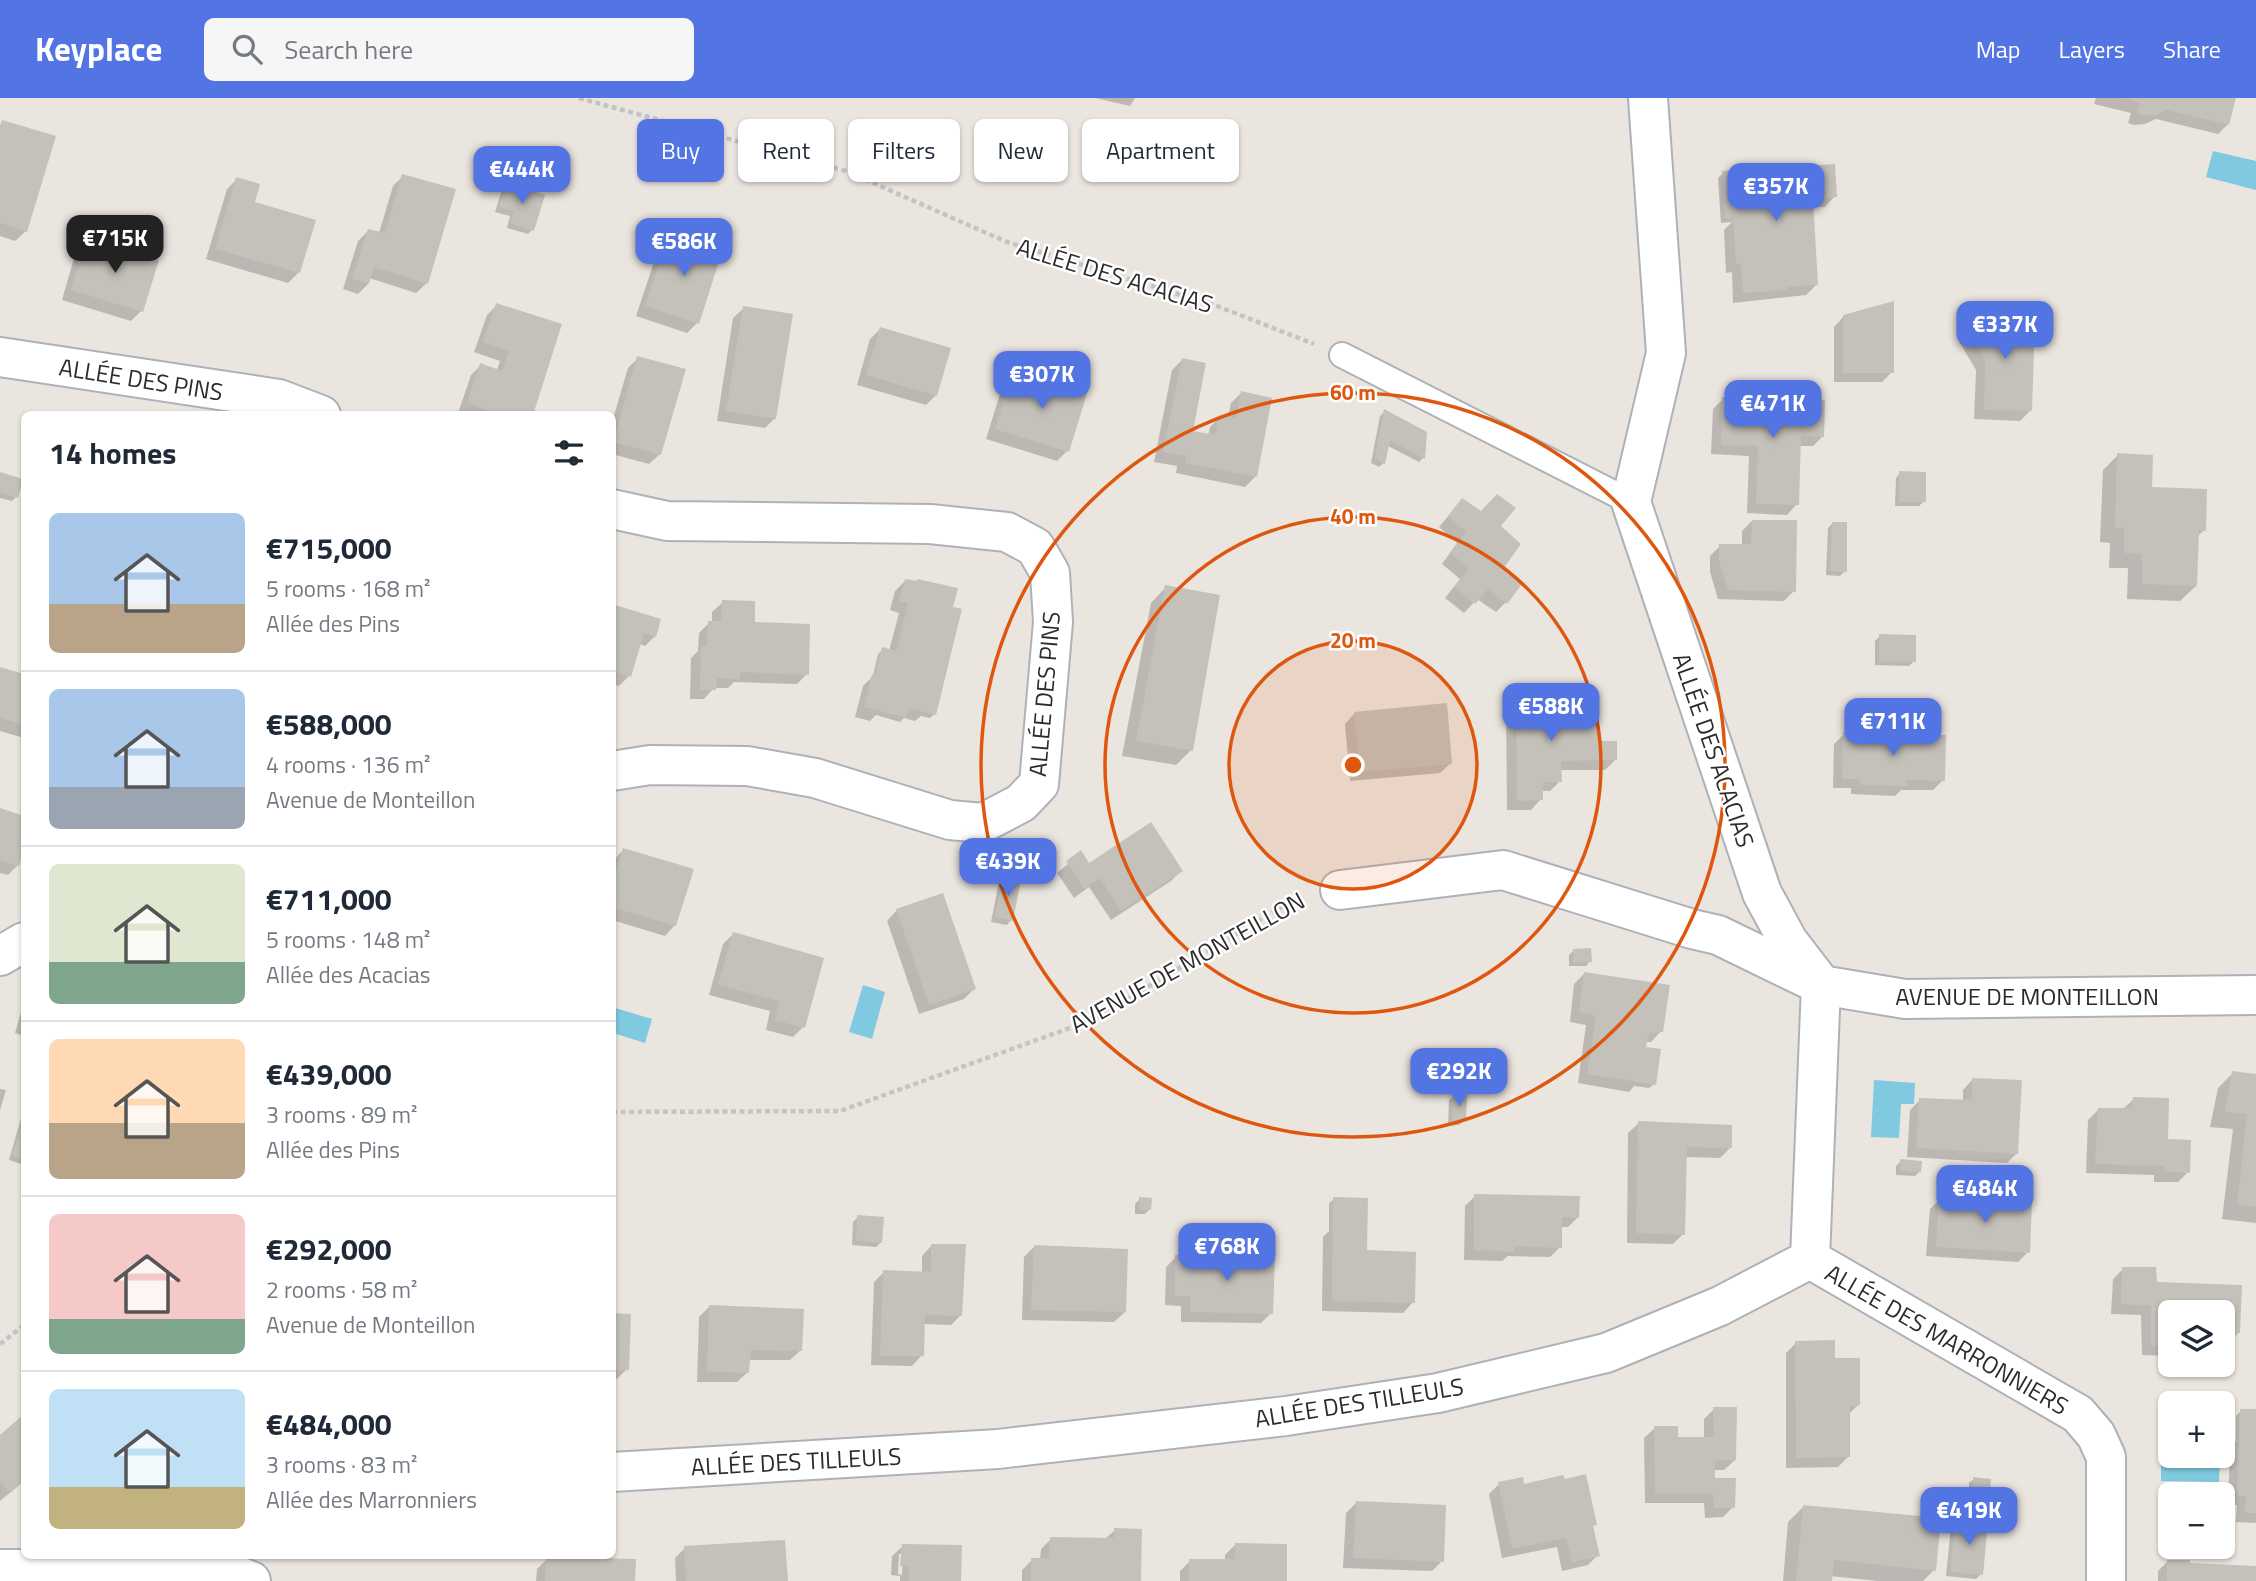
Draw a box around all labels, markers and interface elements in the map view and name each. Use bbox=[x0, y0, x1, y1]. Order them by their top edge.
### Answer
search box bbox=[204, 18, 694, 81]
text: Keyplace bbox=[35, 24, 162, 74]
icon: search bbox=[228, 30, 266, 68]
text: Search here bbox=[284, 30, 413, 69]
text: Map bbox=[1976, 31, 2021, 67]
text: Layers bbox=[2059, 31, 2125, 67]
text: Share bbox=[2163, 31, 2221, 67]
chip: Buy bbox=[637, 119, 724, 182]
chip: Rent bbox=[738, 119, 834, 182]
chip: Filters bbox=[848, 119, 960, 182]
chip: New bbox=[974, 119, 1068, 182]
chip: Apartment bbox=[1082, 119, 1239, 182]
pin: €444K bbox=[473, 146, 571, 206]
text: €444K bbox=[489, 151, 555, 186]
pin: €357K bbox=[1727, 164, 1825, 223]
text: €357K bbox=[1743, 168, 1809, 203]
pin: €715K bbox=[66, 216, 164, 275]
pin: €586K bbox=[635, 218, 733, 278]
text: €715K bbox=[82, 220, 148, 255]
text: €586K bbox=[651, 223, 717, 258]
street label: ALLÉE DES ACACIAS bbox=[1013, 228, 1217, 322]
pin: €337K bbox=[1956, 302, 2054, 361]
text: €337K bbox=[1972, 306, 2038, 341]
street label: ALLÉE DES PINS bbox=[56, 348, 226, 410]
pin: €307K bbox=[993, 352, 1091, 411]
text: €307K bbox=[1009, 356, 1075, 391]
text: 60 m bbox=[1330, 376, 1376, 408]
pin: €471K bbox=[1724, 380, 1822, 440]
text: €471K bbox=[1740, 385, 1806, 420]
text: 14 homes bbox=[49, 430, 176, 476]
icon: filters bbox=[550, 434, 588, 472]
text: 40 m bbox=[1330, 500, 1376, 532]
text: €715,000 bbox=[266, 525, 392, 571]
icon: home bbox=[105, 541, 189, 625]
text: 5 rooms · 168 m² bbox=[266, 571, 430, 606]
text: Allée des Pins bbox=[266, 606, 400, 641]
street label: ALLÉE DES PINS bbox=[1019, 610, 1069, 778]
text: 20 m bbox=[1330, 624, 1376, 656]
street label: ALLÉE DES ACACIAS bbox=[1664, 648, 1764, 852]
pin: €588K bbox=[1502, 684, 1600, 743]
text: €588K bbox=[1518, 688, 1584, 723]
pin: €711K bbox=[1844, 698, 1942, 758]
text: €588,000 bbox=[266, 701, 392, 747]
text: €711K bbox=[1860, 703, 1926, 738]
icon: home bbox=[105, 717, 189, 801]
text: 4 rooms · 136 m² bbox=[266, 747, 430, 782]
centre of rings bbox=[1341, 753, 1365, 777]
text: Avenue de Monteillon bbox=[266, 782, 475, 817]
pin: €439K bbox=[959, 838, 1057, 898]
text: €439K bbox=[975, 843, 1041, 878]
text: €711,000 bbox=[266, 876, 392, 922]
street label: AVENUE DE MONTEILLON bbox=[1063, 882, 1311, 1042]
icon: home bbox=[105, 892, 189, 976]
text: 5 rooms · 148 m² bbox=[266, 922, 430, 957]
text: Allée des Acacias bbox=[266, 957, 431, 992]
street label: AVENUE DE MONTEILLON bbox=[1895, 978, 2159, 1014]
pin: €292K bbox=[1410, 1048, 1508, 1108]
text: €439,000 bbox=[266, 1051, 392, 1097]
text: €292K bbox=[1426, 1053, 1492, 1088]
icon: home bbox=[105, 1067, 189, 1151]
text: 3 rooms · 89 m² bbox=[266, 1097, 417, 1132]
text: Allée des Pins bbox=[266, 1132, 400, 1167]
pin: €484K bbox=[1936, 1166, 2034, 1225]
text: €484K bbox=[1952, 1170, 2018, 1205]
pin: €768K bbox=[1178, 1224, 1276, 1283]
text: €292,000 bbox=[266, 1226, 392, 1272]
text: €768K bbox=[1194, 1228, 1260, 1263]
icon: home bbox=[105, 1242, 189, 1326]
street label: ALLÉE DES MARRONNIERS bbox=[1819, 1255, 2075, 1423]
text: 2 rooms · 58 m² bbox=[266, 1272, 417, 1307]
map controls bbox=[2158, 1300, 2235, 1559]
button: layers bbox=[2158, 1300, 2235, 1377]
text: Avenue de Monteillon bbox=[266, 1307, 475, 1342]
street label: ALLÉE DES TILLEULS bbox=[1252, 1368, 1466, 1436]
button: + bbox=[2158, 1391, 2235, 1468]
text: €484,000 bbox=[266, 1401, 392, 1447]
icon: home bbox=[105, 1417, 189, 1501]
street label: ALLÉE DES TILLEULS bbox=[690, 1438, 902, 1484]
text: 3 rooms · 83 m² bbox=[266, 1447, 417, 1482]
text: Allée des Marronniers bbox=[266, 1482, 477, 1517]
button: − bbox=[2158, 1482, 2235, 1559]
pin: €419K bbox=[1920, 1488, 2018, 1547]
text: €419K bbox=[1936, 1492, 2002, 1527]

